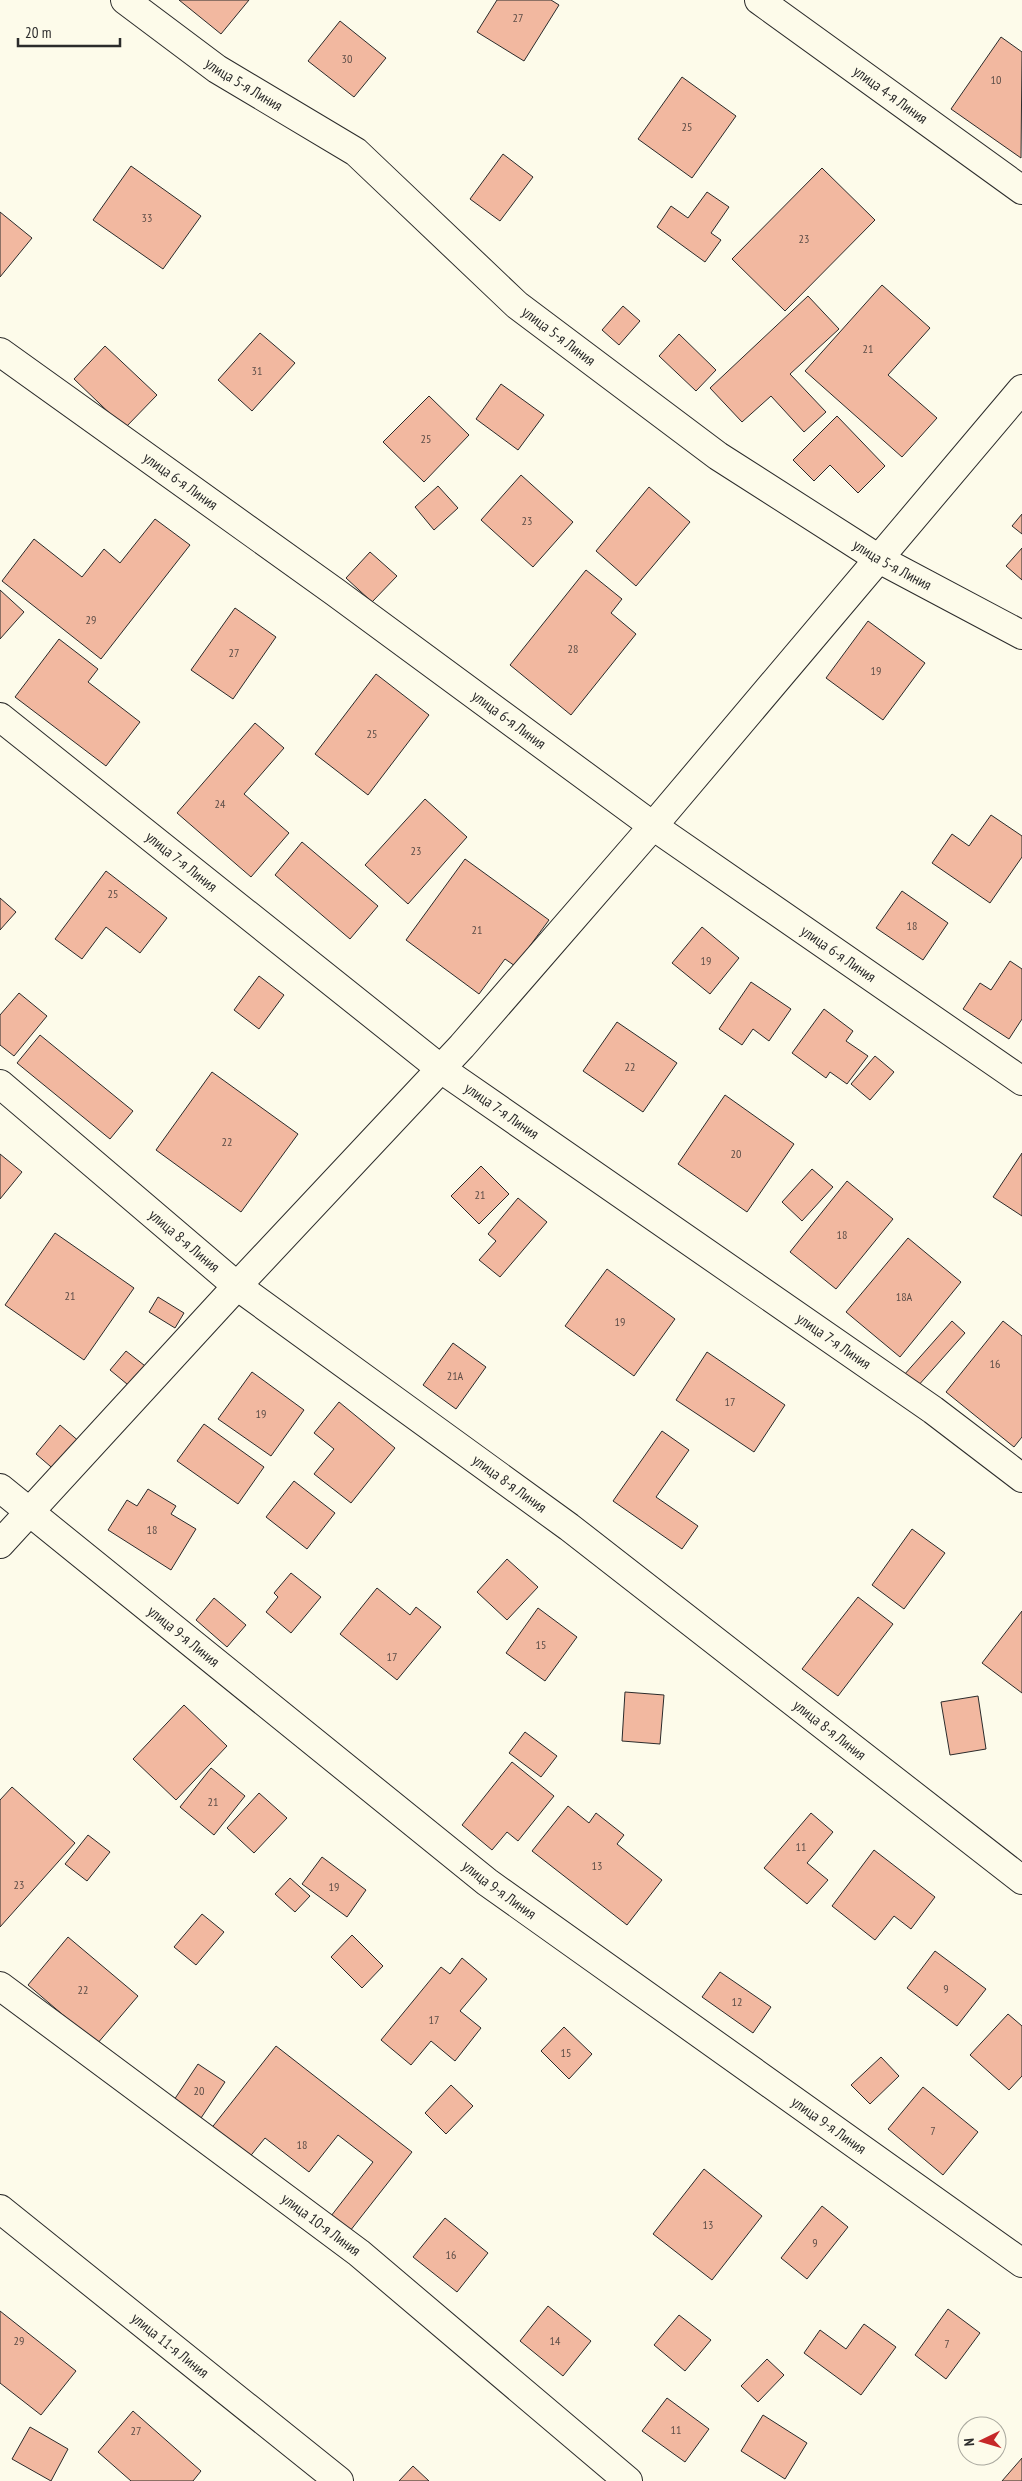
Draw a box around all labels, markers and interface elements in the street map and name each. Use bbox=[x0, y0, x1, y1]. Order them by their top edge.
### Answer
house number: 27 bbox=[513, 10, 523, 25]
scale bar bbox=[18, 15, 120, 47]
text: 20 m bbox=[25, 23, 51, 42]
house number: 30 bbox=[342, 51, 352, 66]
street label: улица 5-я Линия bbox=[202, 53, 286, 115]
street label: улица 4-я Линия bbox=[850, 61, 932, 128]
house number: 10 bbox=[991, 72, 1001, 87]
house number: 25 bbox=[682, 119, 692, 134]
house number: 33 bbox=[142, 210, 152, 225]
house number: 23 bbox=[799, 231, 809, 246]
street label: улица 5-я Линия bbox=[518, 302, 600, 370]
house number: 21 bbox=[863, 341, 873, 356]
house number: 31 bbox=[252, 363, 262, 378]
house number: 25 bbox=[421, 431, 431, 446]
street label: улица 6-я Линия bbox=[140, 448, 222, 514]
house number: 23 bbox=[522, 513, 532, 528]
street label: улица 5-я Линия bbox=[850, 535, 935, 594]
house number: 29 bbox=[86, 612, 96, 627]
house number: 28 bbox=[568, 641, 578, 656]
house number: 27 bbox=[229, 645, 239, 660]
house number: 19 bbox=[871, 663, 881, 678]
street label: улица 6-я Линия bbox=[468, 686, 550, 753]
house number: 25 bbox=[367, 726, 377, 741]
house number: 24 bbox=[215, 796, 226, 811]
street label: улица 7-я Линия bbox=[142, 827, 221, 896]
house number: 23 bbox=[411, 843, 421, 858]
house number: 25 bbox=[108, 886, 118, 901]
house number: 18 bbox=[907, 918, 917, 933]
street label: улица 6-я Линия bbox=[797, 921, 880, 986]
house number: 21 bbox=[472, 922, 482, 937]
house number: 19 bbox=[701, 953, 711, 968]
house number: 22 bbox=[625, 1059, 635, 1074]
street label: улица 7-я Линия bbox=[461, 1078, 543, 1143]
house number: 22 bbox=[222, 1134, 232, 1149]
house number: 20 bbox=[731, 1146, 741, 1161]
house number: 21 bbox=[475, 1187, 485, 1202]
street label: улица 8-я Линия bbox=[145, 1205, 224, 1276]
house number: 18 bbox=[837, 1227, 847, 1242]
house number: 21 bbox=[65, 1288, 75, 1303]
house number: 18А bbox=[896, 1289, 913, 1304]
street label: улица 7-я Линия bbox=[793, 1308, 875, 1373]
house number: 19 bbox=[615, 1314, 625, 1329]
house number: 16 bbox=[990, 1356, 1000, 1371]
house number: 21А bbox=[447, 1368, 464, 1383]
house number: 17 bbox=[725, 1394, 735, 1409]
house number: 19 bbox=[256, 1406, 266, 1421]
street label: улица 8-я Линия bbox=[469, 1450, 551, 1517]
house number: 18 bbox=[147, 1522, 157, 1537]
street label: улица 9-я Линия bbox=[144, 1601, 224, 1671]
house number: 15 bbox=[536, 1637, 546, 1652]
house number: 17 bbox=[387, 1649, 397, 1664]
street label: улица 8-я Линия bbox=[790, 1695, 870, 1764]
house number: 21 bbox=[208, 1794, 218, 1809]
house number: 11 bbox=[796, 1839, 806, 1854]
street label: улица 9-я Линия bbox=[459, 1856, 540, 1923]
house number: 13 bbox=[592, 1858, 602, 1873]
house number: 23 bbox=[14, 1877, 24, 1892]
house number: 19 bbox=[329, 1879, 339, 1894]
house number: 9 bbox=[943, 1981, 949, 1996]
house number: 22 bbox=[78, 1982, 88, 1997]
house number: 12 bbox=[732, 1994, 742, 2009]
house number: 17 bbox=[429, 2012, 439, 2027]
house number: 15 bbox=[561, 2045, 571, 2060]
house number: 20 bbox=[194, 2083, 204, 2098]
street label: улица 9-я Линия bbox=[788, 2092, 870, 2158]
house number: 7 bbox=[930, 2123, 936, 2138]
house number: 18 bbox=[297, 2137, 307, 2152]
street label: улица 10-я Линия bbox=[278, 2189, 365, 2260]
house number: 13 bbox=[703, 2217, 713, 2232]
house number: 9 bbox=[812, 2235, 818, 2250]
house number: 16 bbox=[446, 2247, 456, 2262]
street label: улица 11-я Линия bbox=[128, 2308, 213, 2382]
house number: 29 bbox=[14, 2333, 24, 2348]
house number: 14 bbox=[550, 2333, 561, 2348]
house number: 7 bbox=[944, 2336, 950, 2351]
north arrow bbox=[957, 2416, 1007, 2466]
house number: 11 bbox=[671, 2422, 681, 2437]
house number: 27 bbox=[131, 2423, 141, 2438]
text: N bbox=[960, 2438, 978, 2447]

